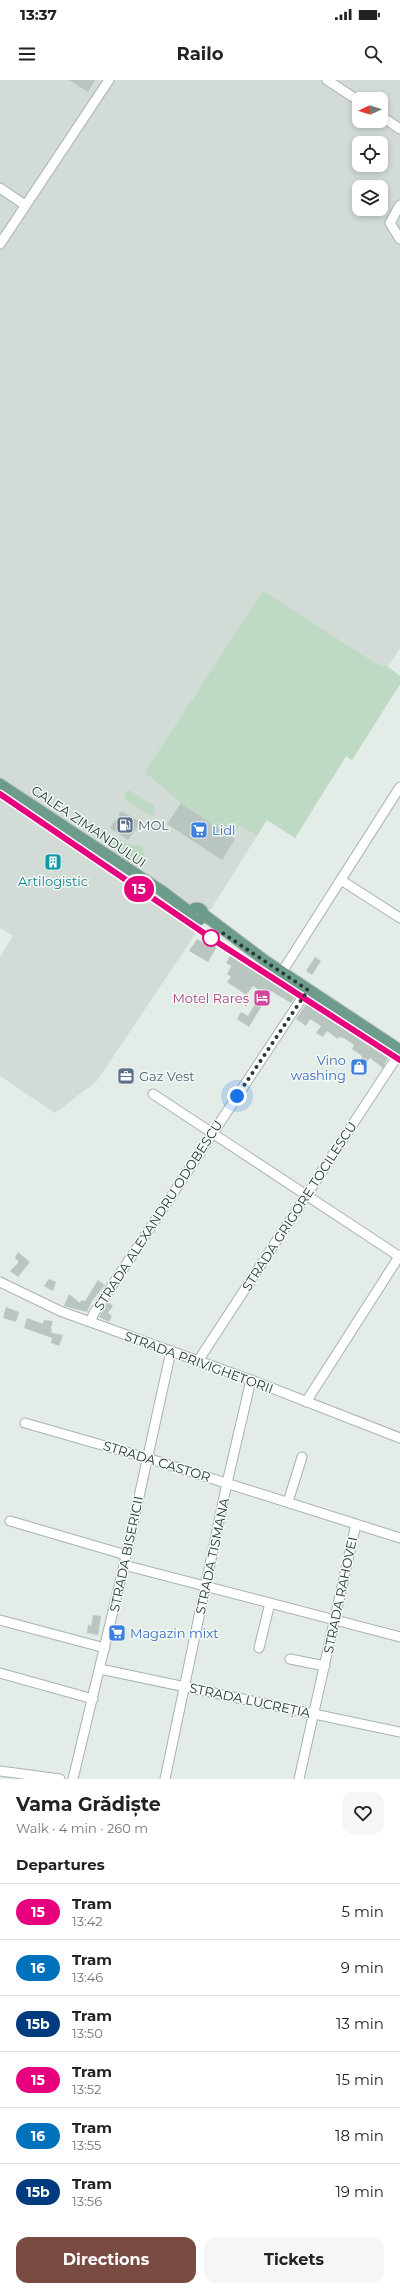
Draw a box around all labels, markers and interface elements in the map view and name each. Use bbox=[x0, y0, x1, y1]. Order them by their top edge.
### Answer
text: 13:37 bbox=[20, 5, 57, 24]
icon: menu bbox=[16, 43, 38, 65]
text: Railo bbox=[177, 43, 223, 65]
icon: search bbox=[362, 43, 384, 65]
north arrow bbox=[352, 92, 388, 128]
map controls bbox=[352, 92, 388, 216]
button: locate bbox=[352, 136, 388, 172]
button: layers bbox=[352, 180, 388, 216]
street label: CALEA ZIMANDULUI bbox=[29, 782, 149, 870]
fuel station icon: MOL bbox=[115, 815, 135, 835]
place label: MOL bbox=[138, 817, 169, 833]
supermarket icon: Lidl bbox=[189, 820, 209, 840]
place label: Lidl bbox=[212, 822, 235, 838]
building icon: Artilogistic bbox=[43, 852, 63, 872]
place label: Artilogistic bbox=[18, 873, 88, 889]
line badge: 15 bbox=[121, 876, 157, 902]
text: 15 bbox=[132, 880, 146, 898]
unlabelled marker bbox=[202, 929, 220, 947]
hotel icon: Motel Rareș bbox=[252, 988, 272, 1008]
place label: Motel Rareș bbox=[172, 990, 249, 1008]
place label: Vino washing bbox=[291, 1052, 346, 1083]
shop icon: Vino washing bbox=[349, 1057, 369, 1077]
office icon: Gaz Vest bbox=[116, 1066, 136, 1086]
place label: Gaz Vest bbox=[139, 1068, 195, 1084]
your location bbox=[227, 1086, 247, 1106]
street label: STRADA ALEXANDRU ODOBESCU bbox=[90, 1117, 226, 1313]
street label: STRADA GRIGORE TOCILESCU bbox=[238, 1118, 360, 1294]
street label: STRADA PRIVIGHETORII bbox=[122, 1328, 276, 1396]
street label: STRADA CASTOR bbox=[101, 1437, 213, 1485]
street label: STRADA BISERICII bbox=[106, 1495, 146, 1613]
street label: STRADA TISMANA bbox=[192, 1496, 232, 1616]
street label: STRADA RAHOVEI bbox=[320, 1535, 360, 1655]
supermarket icon: Magazin mixt bbox=[107, 1623, 127, 1643]
place label: Magazin mixt bbox=[130, 1625, 219, 1641]
street label: STRADA LUCREȚIA bbox=[188, 1679, 313, 1723]
button: heart bbox=[342, 1792, 384, 1834]
text: Vama Grădiște bbox=[16, 1793, 161, 1816]
text: Walk · 4 min · 260 m bbox=[16, 1820, 148, 1836]
text: Departures bbox=[16, 1855, 105, 1874]
text: Tram bbox=[72, 1894, 112, 1913]
text: 5 min bbox=[341, 1902, 384, 1921]
text: 15 bbox=[31, 1903, 45, 1921]
text: 13:42 bbox=[72, 1913, 103, 1929]
text: Tram bbox=[72, 1950, 112, 1969]
text: 9 min bbox=[341, 1958, 384, 1977]
text: 16 bbox=[31, 1959, 45, 1977]
text: 13:46 bbox=[72, 1969, 103, 1985]
text: Tram bbox=[72, 2006, 112, 2025]
text: 13 min bbox=[336, 2014, 384, 2033]
text: 15b bbox=[26, 2015, 50, 2033]
text: 13:50 bbox=[72, 2025, 103, 2041]
text: Tram bbox=[72, 2062, 112, 2081]
text: 15 min bbox=[336, 2070, 384, 2089]
text: 15 bbox=[31, 2071, 45, 2089]
text: 13:52 bbox=[72, 2081, 101, 2097]
text: Tram bbox=[72, 2118, 112, 2137]
text: 18 min bbox=[335, 2126, 384, 2145]
text: 16 bbox=[31, 2127, 45, 2145]
text: 13:55 bbox=[72, 2137, 101, 2153]
text: Tram bbox=[72, 2174, 112, 2193]
text: 19 min bbox=[335, 2182, 384, 2201]
text: 15b bbox=[26, 2183, 50, 2201]
text: 13:56 bbox=[72, 2193, 102, 2209]
button: Directions bbox=[16, 2237, 196, 2283]
button: Tickets bbox=[204, 2237, 384, 2283]

